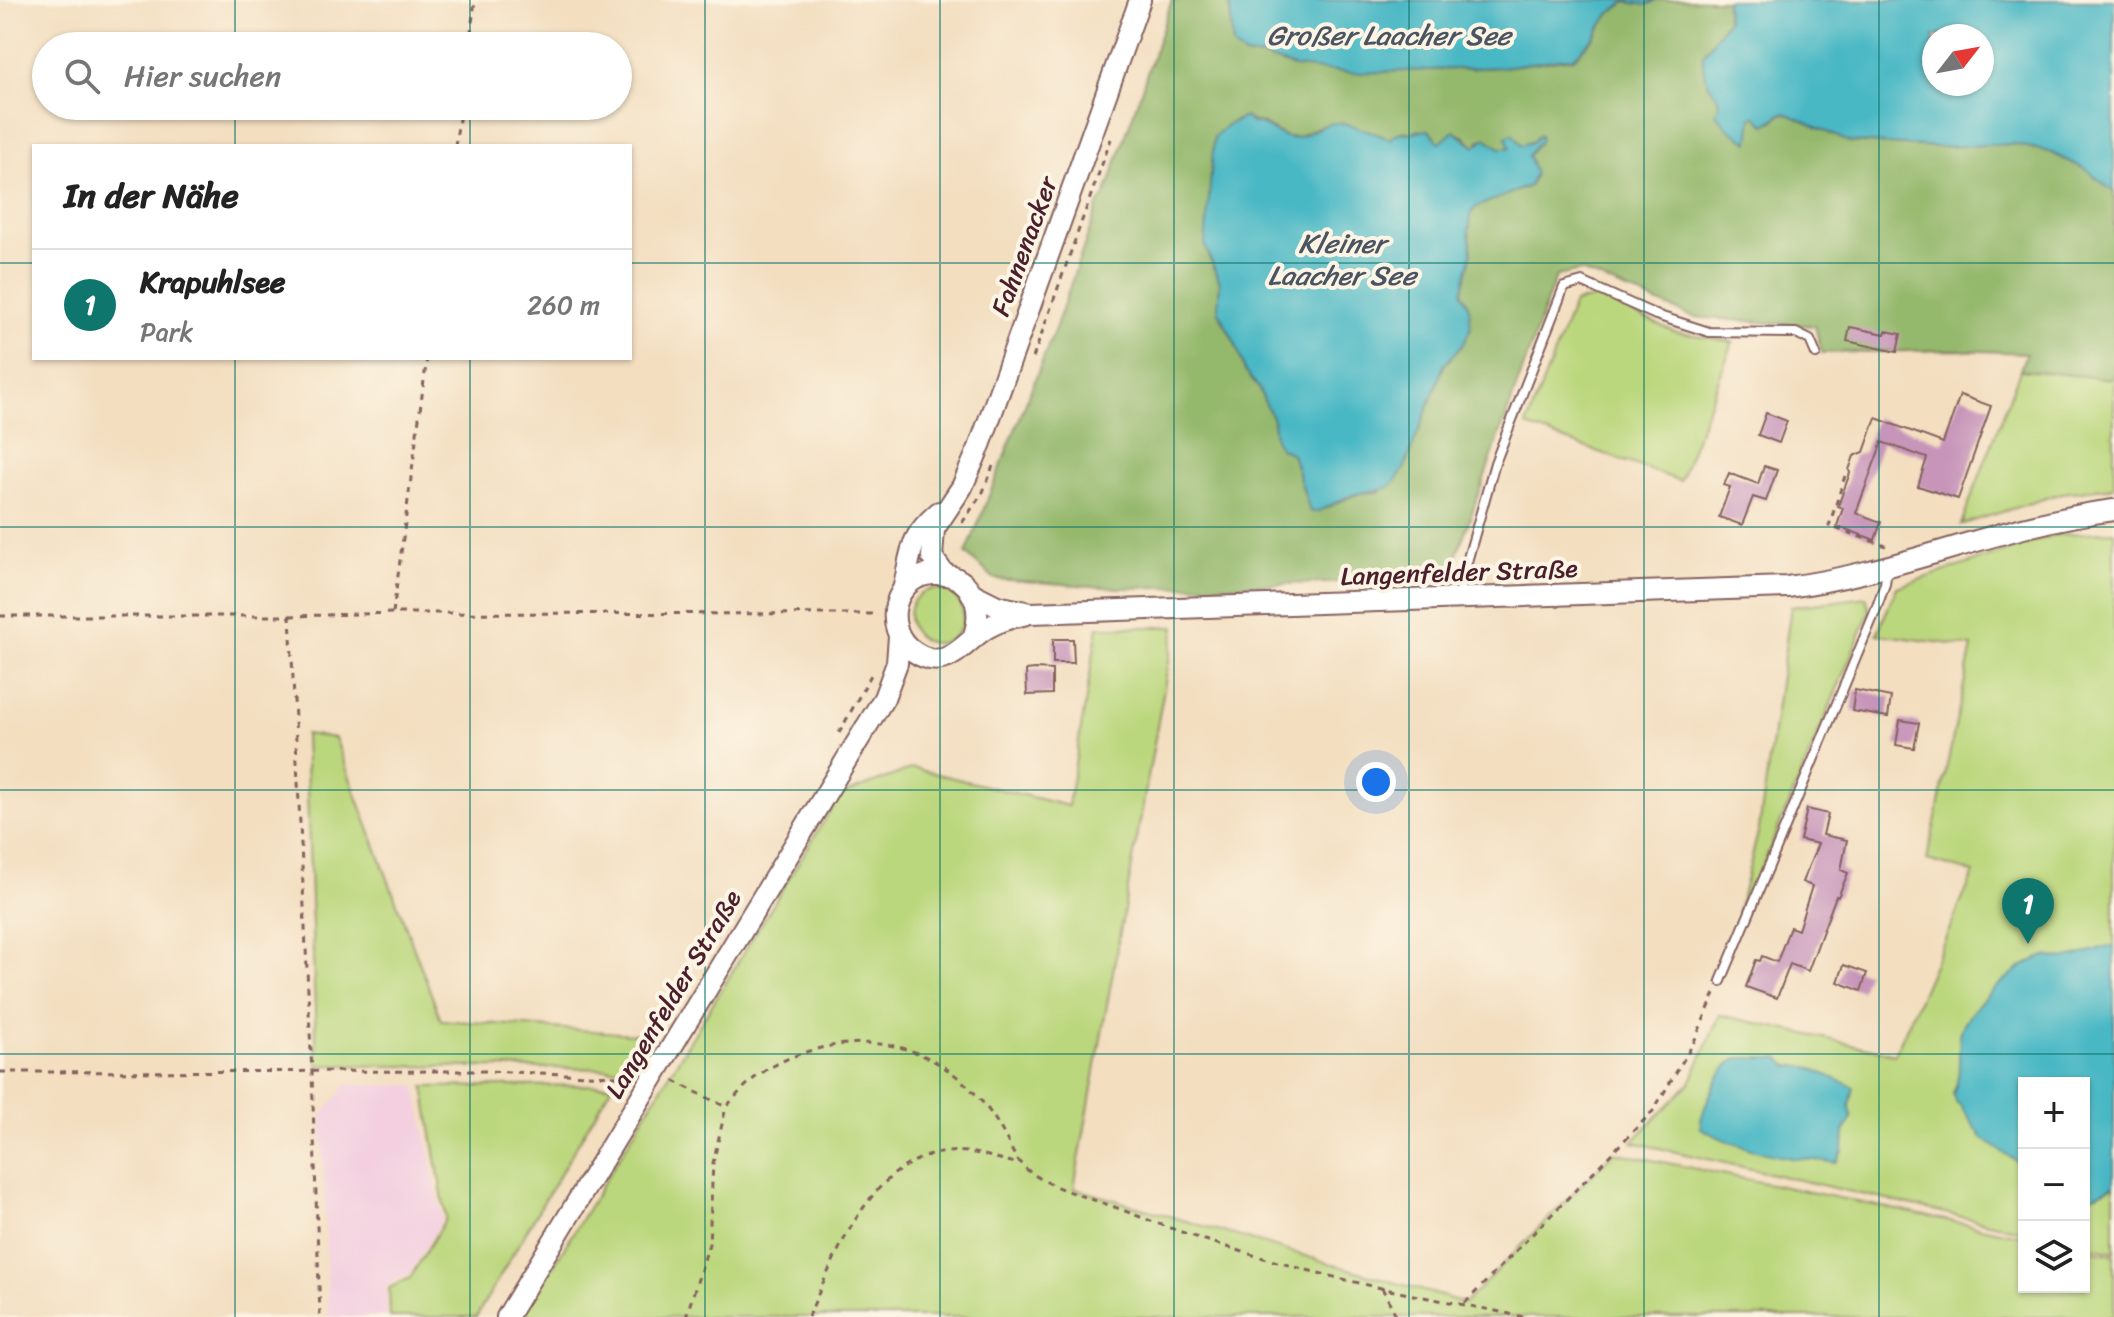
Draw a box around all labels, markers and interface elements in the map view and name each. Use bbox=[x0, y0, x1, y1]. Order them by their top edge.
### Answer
water label: Großer Laacher See bbox=[1267, 11, 1514, 60]
north arrow bbox=[1922, 24, 1994, 96]
search box bbox=[32, 32, 632, 120]
text: Hier suchen bbox=[124, 49, 281, 103]
icon: search bbox=[60, 54, 104, 98]
text: In der Nähe bbox=[64, 166, 239, 226]
street label: Fahnenacker bbox=[977, 168, 1071, 323]
water label: Kleiner Laacher See bbox=[1268, 219, 1419, 300]
text: Krapuhlsee bbox=[140, 255, 285, 309]
text: 1 bbox=[84, 282, 96, 328]
text: 260 m bbox=[527, 282, 600, 328]
text: Park bbox=[140, 309, 193, 355]
street label: Langenfelder Straße bbox=[1340, 545, 1579, 599]
your location bbox=[1356, 762, 1396, 802]
pin: 1 bbox=[2002, 878, 2054, 944]
street label: Langenfelder Straße bbox=[592, 880, 754, 1108]
map controls bbox=[2018, 1077, 2090, 1293]
button: + bbox=[2018, 1077, 2090, 1149]
button: − bbox=[2018, 1149, 2090, 1221]
button: layers bbox=[2018, 1221, 2090, 1293]

